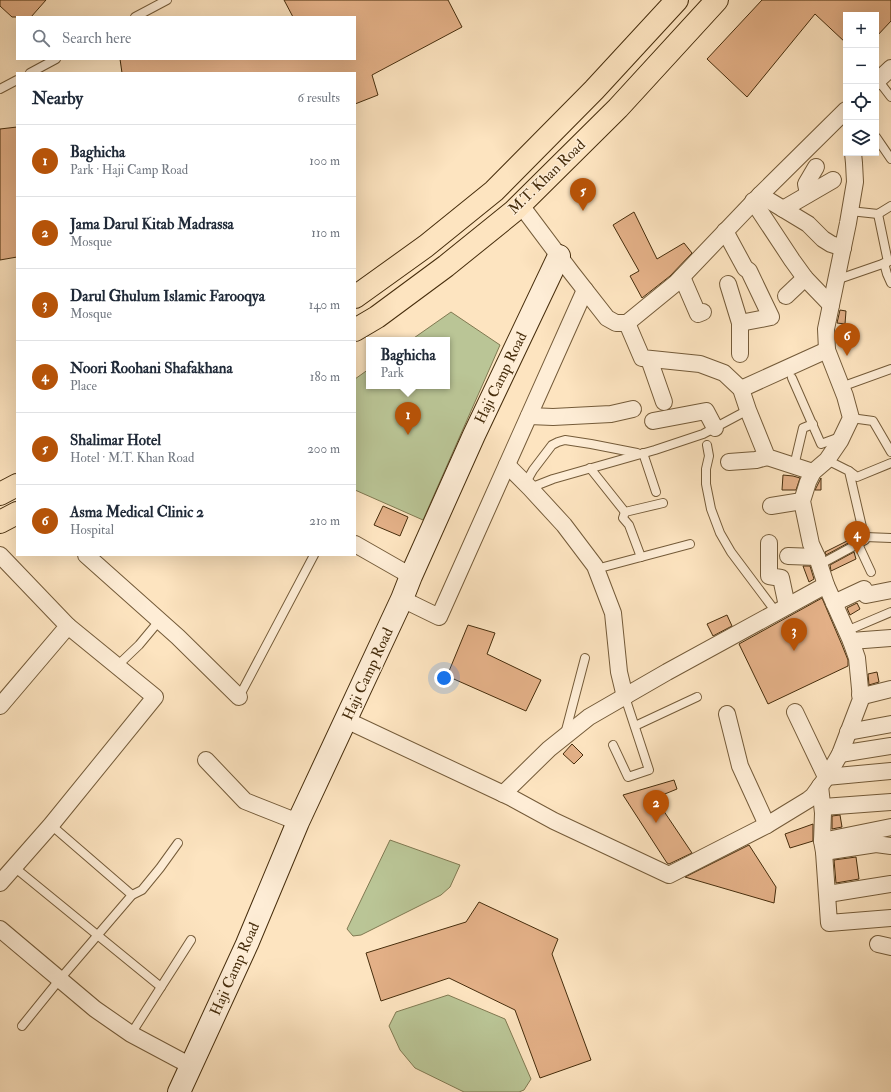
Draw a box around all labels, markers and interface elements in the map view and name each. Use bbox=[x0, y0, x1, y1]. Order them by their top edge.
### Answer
map controls bbox=[843, 12, 879, 156]
button: + bbox=[843, 12, 879, 48]
search box bbox=[16, 16, 356, 60]
icon: search bbox=[30, 27, 52, 49]
text: Search here bbox=[62, 29, 131, 48]
button: − bbox=[843, 48, 879, 84]
button: locate bbox=[843, 84, 879, 120]
text: Nearby bbox=[32, 88, 83, 109]
text: 6 results bbox=[297, 90, 340, 106]
button: layers bbox=[843, 120, 879, 156]
street label: M.T. Khan Road bbox=[504, 135, 590, 219]
text: Baghicha bbox=[70, 143, 125, 162]
text: 1 bbox=[43, 153, 47, 169]
text: 100 m bbox=[309, 153, 340, 169]
text: Park · Haji Camp Road bbox=[70, 162, 188, 178]
pin: 5 bbox=[570, 178, 596, 211]
text: Jama Darul Kitab Madrassa bbox=[70, 215, 234, 234]
text: 2 bbox=[42, 225, 48, 241]
text: 110 m bbox=[311, 225, 340, 241]
text: Mosque bbox=[70, 234, 112, 250]
text: Darul Ghulum Islamic Farooqya bbox=[70, 287, 265, 306]
text: 3 bbox=[43, 297, 48, 313]
text: 140 m bbox=[309, 297, 340, 313]
text: Mosque bbox=[70, 306, 112, 322]
pin: 6 bbox=[834, 323, 860, 356]
street label: Haji Camp Road bbox=[471, 328, 533, 427]
popup bbox=[366, 337, 450, 389]
text: Baghicha bbox=[380, 346, 436, 365]
text: Noori Roohani Shafakhana bbox=[70, 359, 233, 378]
text: Park bbox=[380, 365, 404, 381]
text: 4 bbox=[41, 369, 49, 385]
text: 180 m bbox=[310, 369, 340, 385]
text: Place bbox=[70, 378, 97, 394]
pin: 1 bbox=[395, 402, 421, 435]
text: Shalimar Hotel bbox=[70, 431, 161, 450]
text: 5 bbox=[42, 441, 48, 457]
text: 200 m bbox=[307, 441, 340, 457]
text: Hotel · M.T. Khan Road bbox=[70, 450, 194, 466]
text: Asma Medical Clinic 2 bbox=[70, 503, 204, 522]
text: 6 bbox=[42, 513, 48, 529]
text: 210 m bbox=[309, 513, 340, 529]
pin: 4 bbox=[844, 521, 870, 554]
text: Hospital bbox=[70, 522, 114, 538]
pin: 3 bbox=[781, 618, 807, 651]
street label: Haji Camp Road bbox=[338, 624, 399, 724]
your location bbox=[434, 668, 454, 688]
pin: 2 bbox=[643, 790, 669, 823]
street label: Haji Camp Road bbox=[206, 919, 265, 1019]

